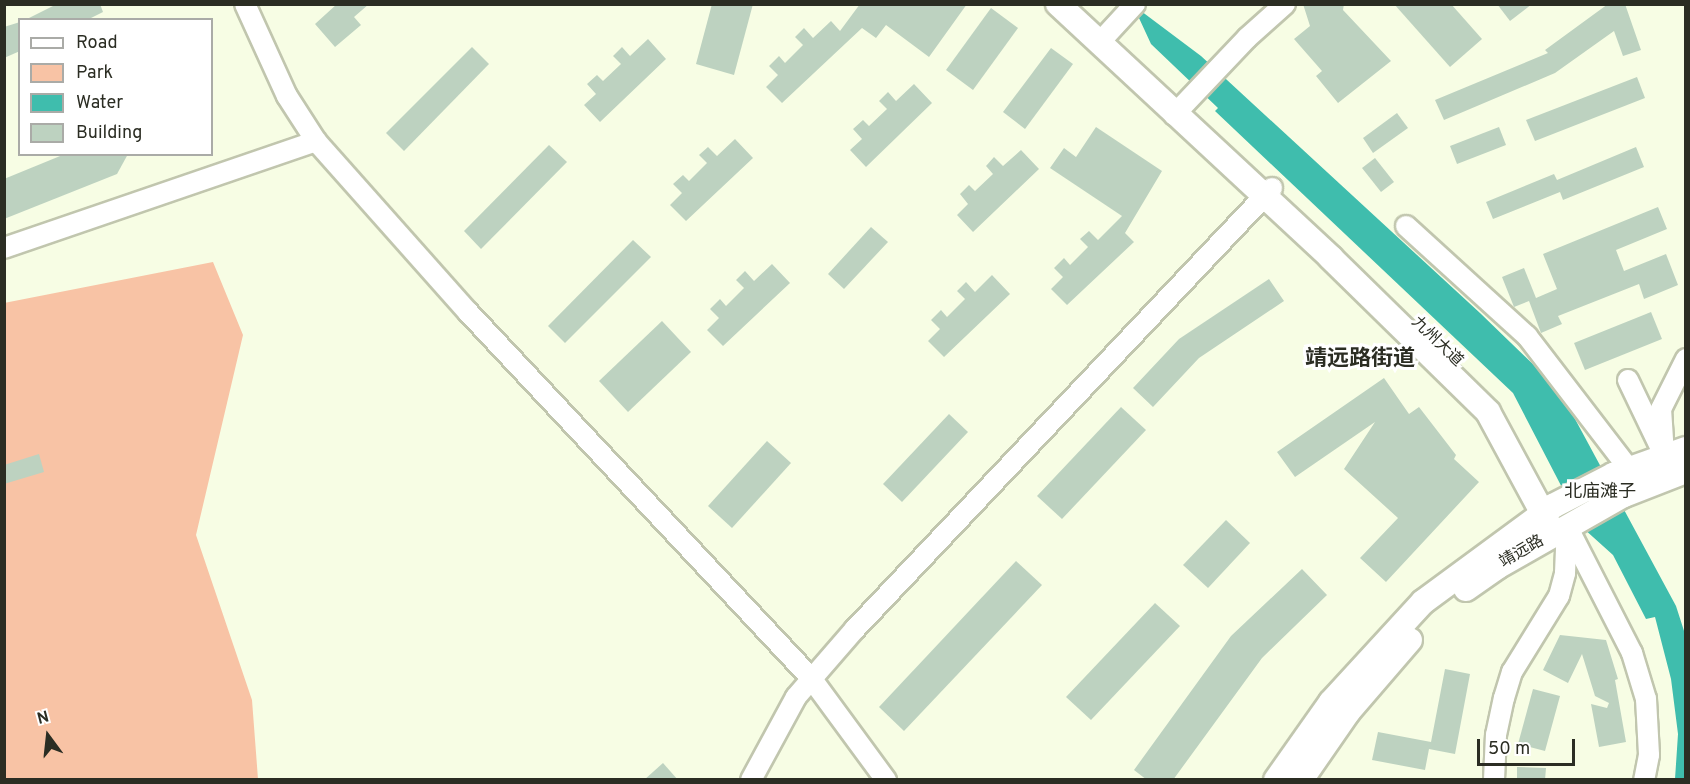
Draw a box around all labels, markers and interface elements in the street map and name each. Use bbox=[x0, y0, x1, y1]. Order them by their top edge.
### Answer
legend bbox=[18, 18, 213, 156]
text: Road bbox=[76, 32, 118, 55]
text: Park bbox=[76, 62, 113, 85]
text: Water bbox=[76, 92, 123, 115]
text: Building bbox=[76, 122, 142, 145]
street label: 九州大道 bbox=[1407, 313, 1467, 371]
district label: 靖远路街道 bbox=[1305, 347, 1415, 373]
district label: 北庙滩子 bbox=[1564, 482, 1636, 504]
street label: 靖远路 bbox=[1496, 532, 1548, 572]
north arrow bbox=[18, 706, 78, 766]
text: N bbox=[35, 707, 51, 730]
scale bar bbox=[1480, 727, 1578, 765]
text: 50 m bbox=[1488, 738, 1530, 761]

